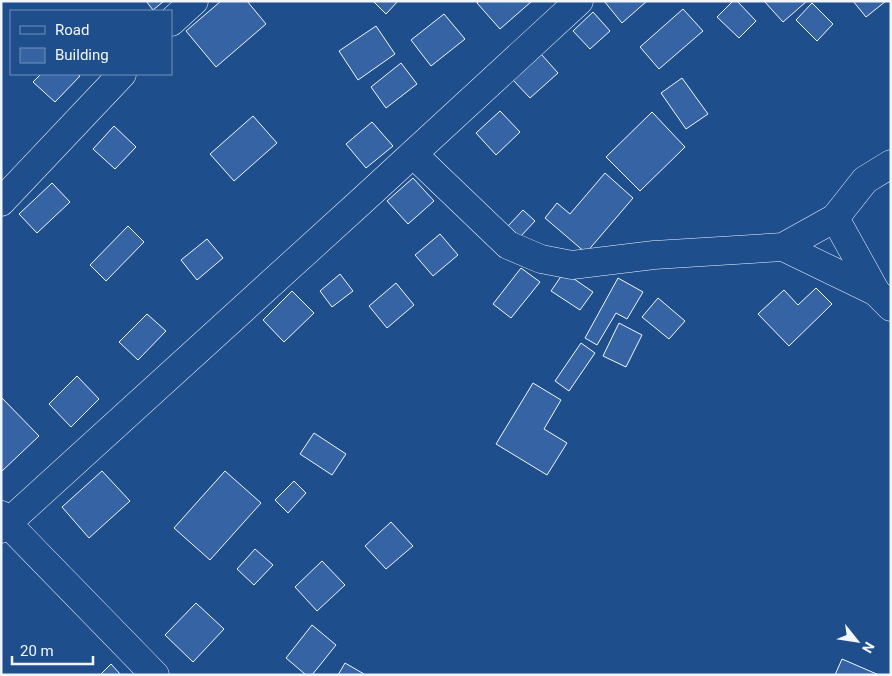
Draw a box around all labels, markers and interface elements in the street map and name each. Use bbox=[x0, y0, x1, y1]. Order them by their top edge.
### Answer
legend bbox=[10, 10, 172, 75]
text: Road bbox=[55, 21, 89, 39]
text: Building bbox=[55, 46, 109, 64]
north arrow bbox=[832, 616, 882, 666]
scale bar bbox=[12, 634, 94, 666]
text: N bbox=[859, 639, 878, 656]
text: 20 m bbox=[20, 642, 54, 660]

